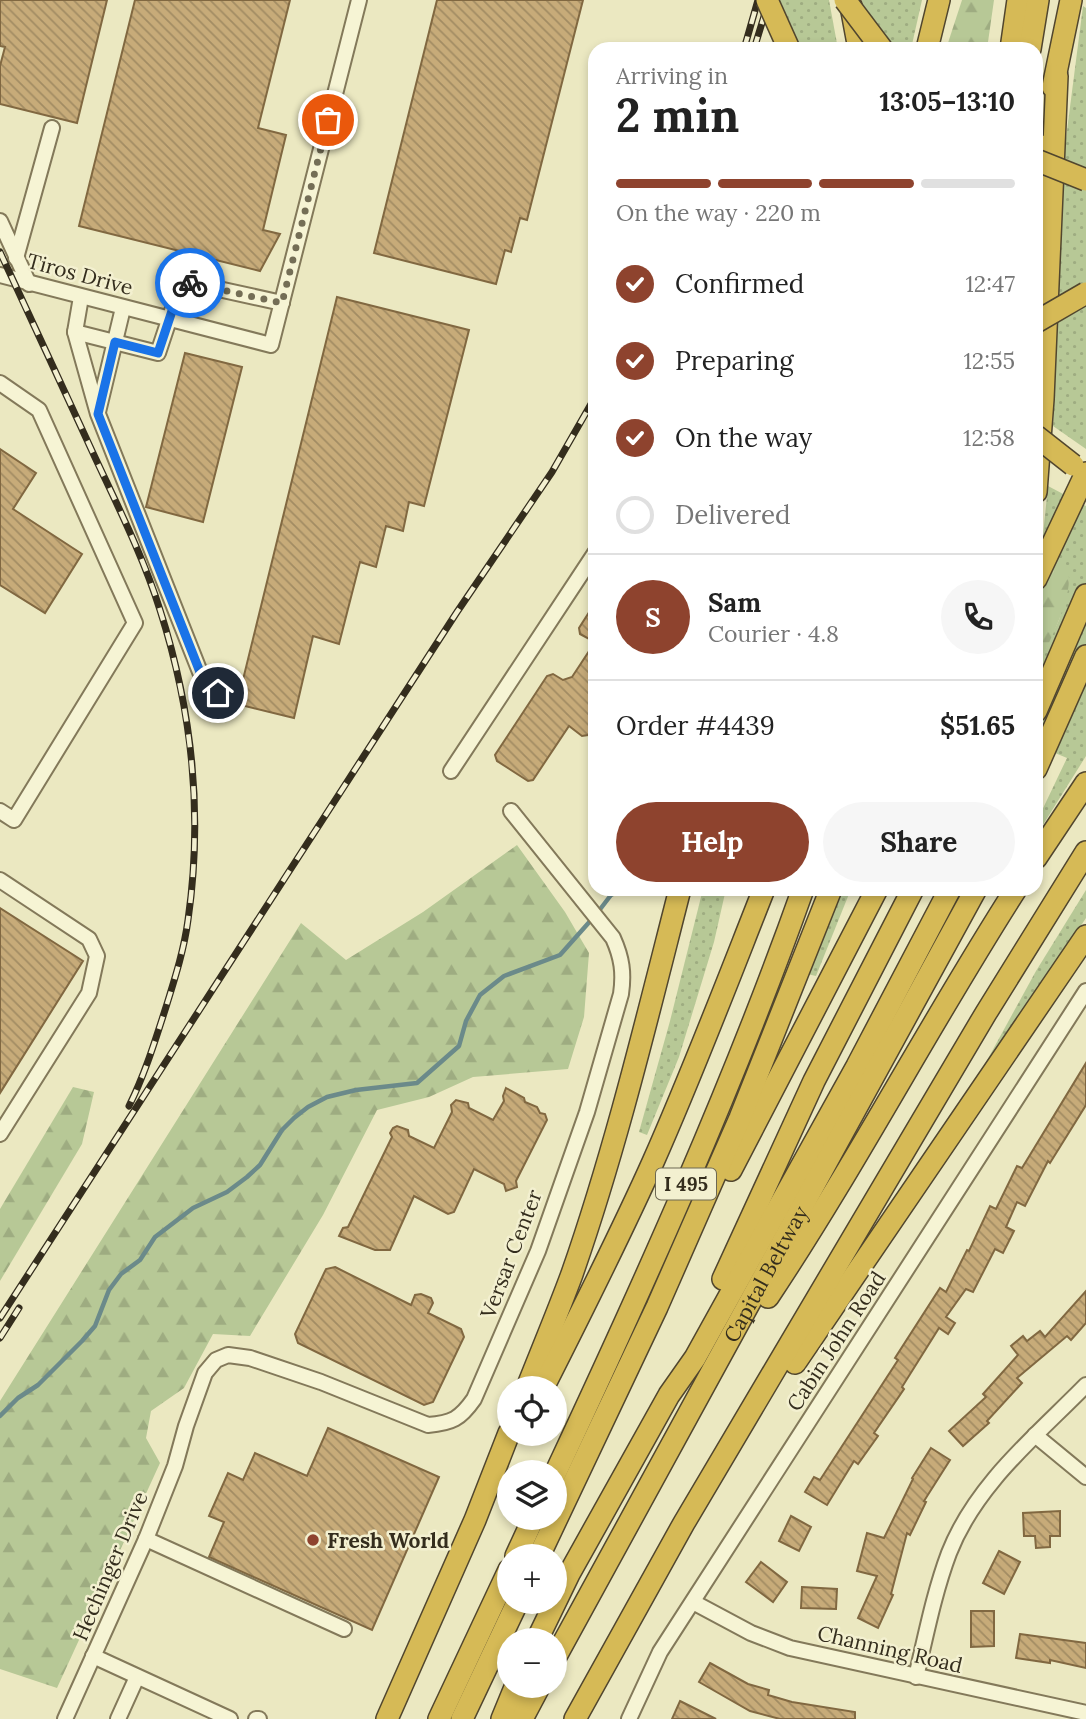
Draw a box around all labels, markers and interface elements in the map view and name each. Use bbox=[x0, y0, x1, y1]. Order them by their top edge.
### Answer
text: Arriving in bbox=[616, 61, 728, 90]
text: 13:05–13:10 bbox=[879, 85, 1015, 118]
text: 2 min bbox=[616, 86, 739, 145]
pin bbox=[298, 90, 358, 150]
icon: bag bbox=[309, 101, 347, 139]
text: On the way · 220 m bbox=[616, 198, 821, 227]
street label: Tiros Drive bbox=[24, 247, 136, 301]
courier bbox=[155, 248, 225, 318]
icon: bike bbox=[171, 264, 209, 302]
icon: check bbox=[616, 265, 654, 303]
text: Confirmed bbox=[675, 267, 804, 300]
text: 12:47 bbox=[965, 269, 1015, 298]
icon: check bbox=[616, 342, 654, 380]
text: Preparing bbox=[675, 344, 794, 377]
text: 12:55 bbox=[963, 346, 1015, 375]
icon: check bbox=[616, 419, 654, 457]
text: On the way bbox=[675, 421, 812, 454]
text: 12:58 bbox=[963, 423, 1015, 452]
text: Delivered bbox=[675, 498, 791, 531]
button: phone bbox=[941, 580, 1015, 654]
text: Sam bbox=[708, 586, 761, 619]
text: S bbox=[645, 601, 661, 634]
text: Courier · 4.8 bbox=[708, 619, 839, 648]
pin bbox=[188, 663, 248, 723]
icon: home bbox=[199, 674, 237, 712]
text: Order #4439 bbox=[616, 709, 775, 742]
text: $51.65 bbox=[940, 709, 1015, 742]
button: Help bbox=[616, 802, 809, 882]
button: Share bbox=[823, 802, 1015, 882]
road number: I 495 bbox=[656, 1168, 716, 1200]
street label: Versar Center bbox=[474, 1186, 548, 1323]
street label: Capital Beltway bbox=[717, 1201, 814, 1347]
street label: Cabin John Road bbox=[781, 1266, 891, 1416]
map controls bbox=[497, 1376, 567, 1698]
button: locate bbox=[497, 1376, 567, 1446]
button: layers bbox=[497, 1460, 567, 1530]
street label: Hechinger Drive bbox=[66, 1487, 154, 1645]
place label: Fresh World bbox=[327, 1527, 449, 1554]
marker: Fresh World bbox=[305, 1532, 321, 1548]
button: + bbox=[497, 1544, 567, 1614]
street label: Channing Road bbox=[815, 1619, 965, 1679]
button: − bbox=[497, 1628, 567, 1698]

